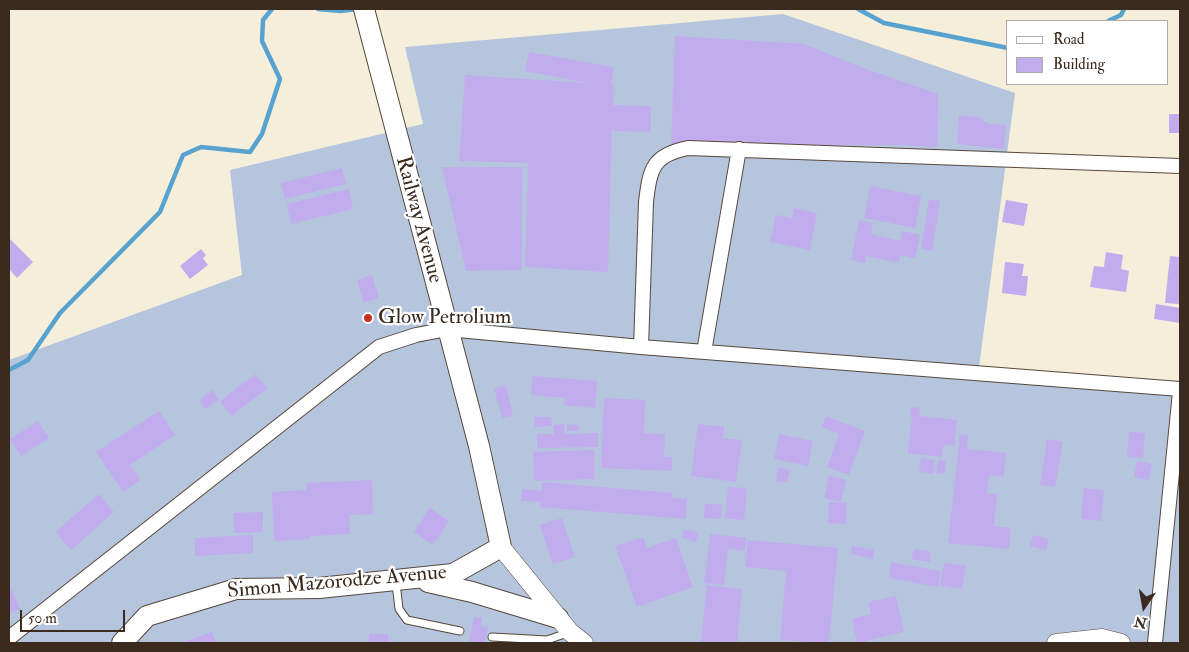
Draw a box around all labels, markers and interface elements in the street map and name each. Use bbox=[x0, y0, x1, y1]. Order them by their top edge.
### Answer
legend bbox=[1006, 20, 1169, 85]
text: Road bbox=[1053, 30, 1084, 49]
text: Building bbox=[1053, 55, 1105, 74]
street label: Railway Avenue bbox=[389, 154, 447, 286]
place label: Glow Petrolium bbox=[378, 305, 511, 331]
marker: Glow Petrolium bbox=[362, 312, 374, 324]
street label: Simon Mazorodze Avenue bbox=[226, 561, 448, 605]
north arrow bbox=[1119, 582, 1169, 632]
scale bar bbox=[22, 600, 128, 632]
text: 50 m bbox=[28, 609, 57, 628]
text: N bbox=[1133, 613, 1149, 632]

